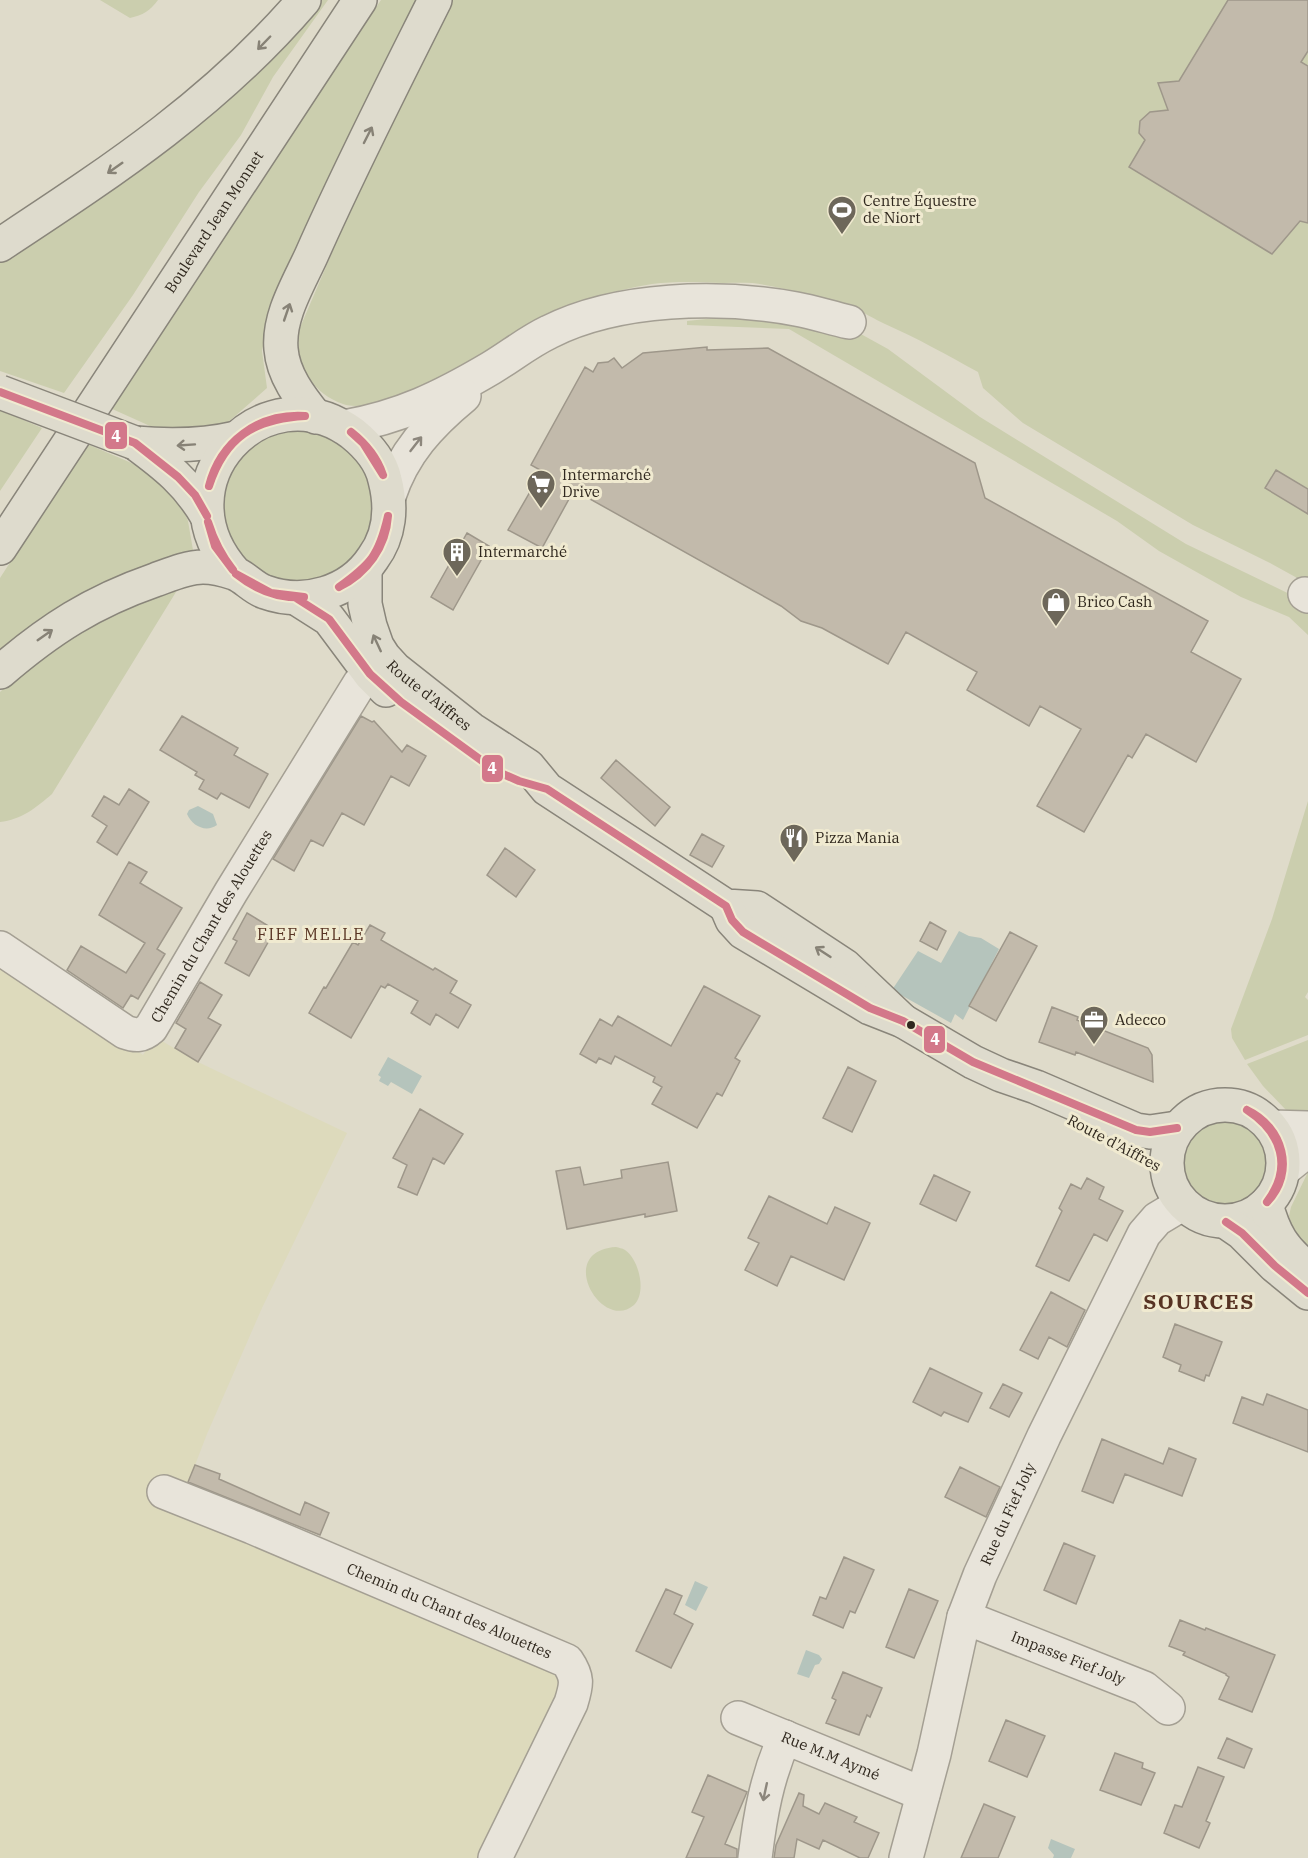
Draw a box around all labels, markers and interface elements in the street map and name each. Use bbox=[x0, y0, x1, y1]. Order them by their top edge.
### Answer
one-way arrow bbox=[257, 35, 271, 50]
one-way arrow bbox=[362, 126, 374, 144]
street label: Boulevard Jean Monnet bbox=[160, 147, 267, 296]
one-way arrow bbox=[108, 162, 124, 174]
place label: Centre Équestre de Niort bbox=[863, 191, 977, 227]
sports icon: Centre Équestre de Niort bbox=[826, 194, 858, 236]
one-way arrow bbox=[282, 303, 293, 322]
line badge: 4 bbox=[104, 421, 128, 450]
text: 4 bbox=[111, 426, 121, 446]
one-way arrow bbox=[409, 436, 422, 452]
one-way arrow bbox=[176, 440, 196, 451]
place label: Intermarché Drive bbox=[562, 465, 651, 501]
supermarket icon: Intermarché Drive bbox=[525, 468, 557, 510]
building icon: Intermarché bbox=[441, 536, 473, 578]
place label: Intermarché bbox=[478, 542, 567, 561]
shop icon: Brico Cash bbox=[1040, 586, 1072, 628]
place label: Brico Cash bbox=[1077, 592, 1152, 611]
one-way arrow bbox=[37, 629, 53, 641]
one-way arrow bbox=[370, 634, 382, 652]
street label: Route d'Aiffres bbox=[383, 656, 475, 735]
line badge: 4 bbox=[481, 754, 504, 783]
text: 4 bbox=[487, 758, 497, 778]
restaurant icon: Pizza Mania bbox=[778, 822, 810, 864]
street label: Chemin du Chant des Alouettes bbox=[146, 826, 276, 1026]
place label: Pizza Mania bbox=[815, 828, 900, 847]
district label: FIEF MELLE bbox=[257, 924, 365, 944]
one-way arrow bbox=[815, 946, 832, 959]
office icon: Adecco bbox=[1078, 1004, 1110, 1046]
place label: Adecco bbox=[1115, 1010, 1166, 1029]
unlabelled marker bbox=[905, 1019, 917, 1031]
line badge: 4 bbox=[923, 1025, 946, 1054]
text: 4 bbox=[930, 1029, 940, 1049]
street label: Route d'Aiffres bbox=[1064, 1110, 1164, 1175]
district label: SOURCES bbox=[1143, 1287, 1255, 1315]
street label: Rue du Fief Joly bbox=[976, 1459, 1039, 1568]
street label: Chemin du Chant des Alouettes bbox=[344, 1558, 555, 1662]
street label: Impasse Fief Joly bbox=[1008, 1627, 1128, 1689]
street label: Rue M.M Aymé bbox=[779, 1727, 883, 1784]
one-way arrow bbox=[759, 1782, 771, 1801]

